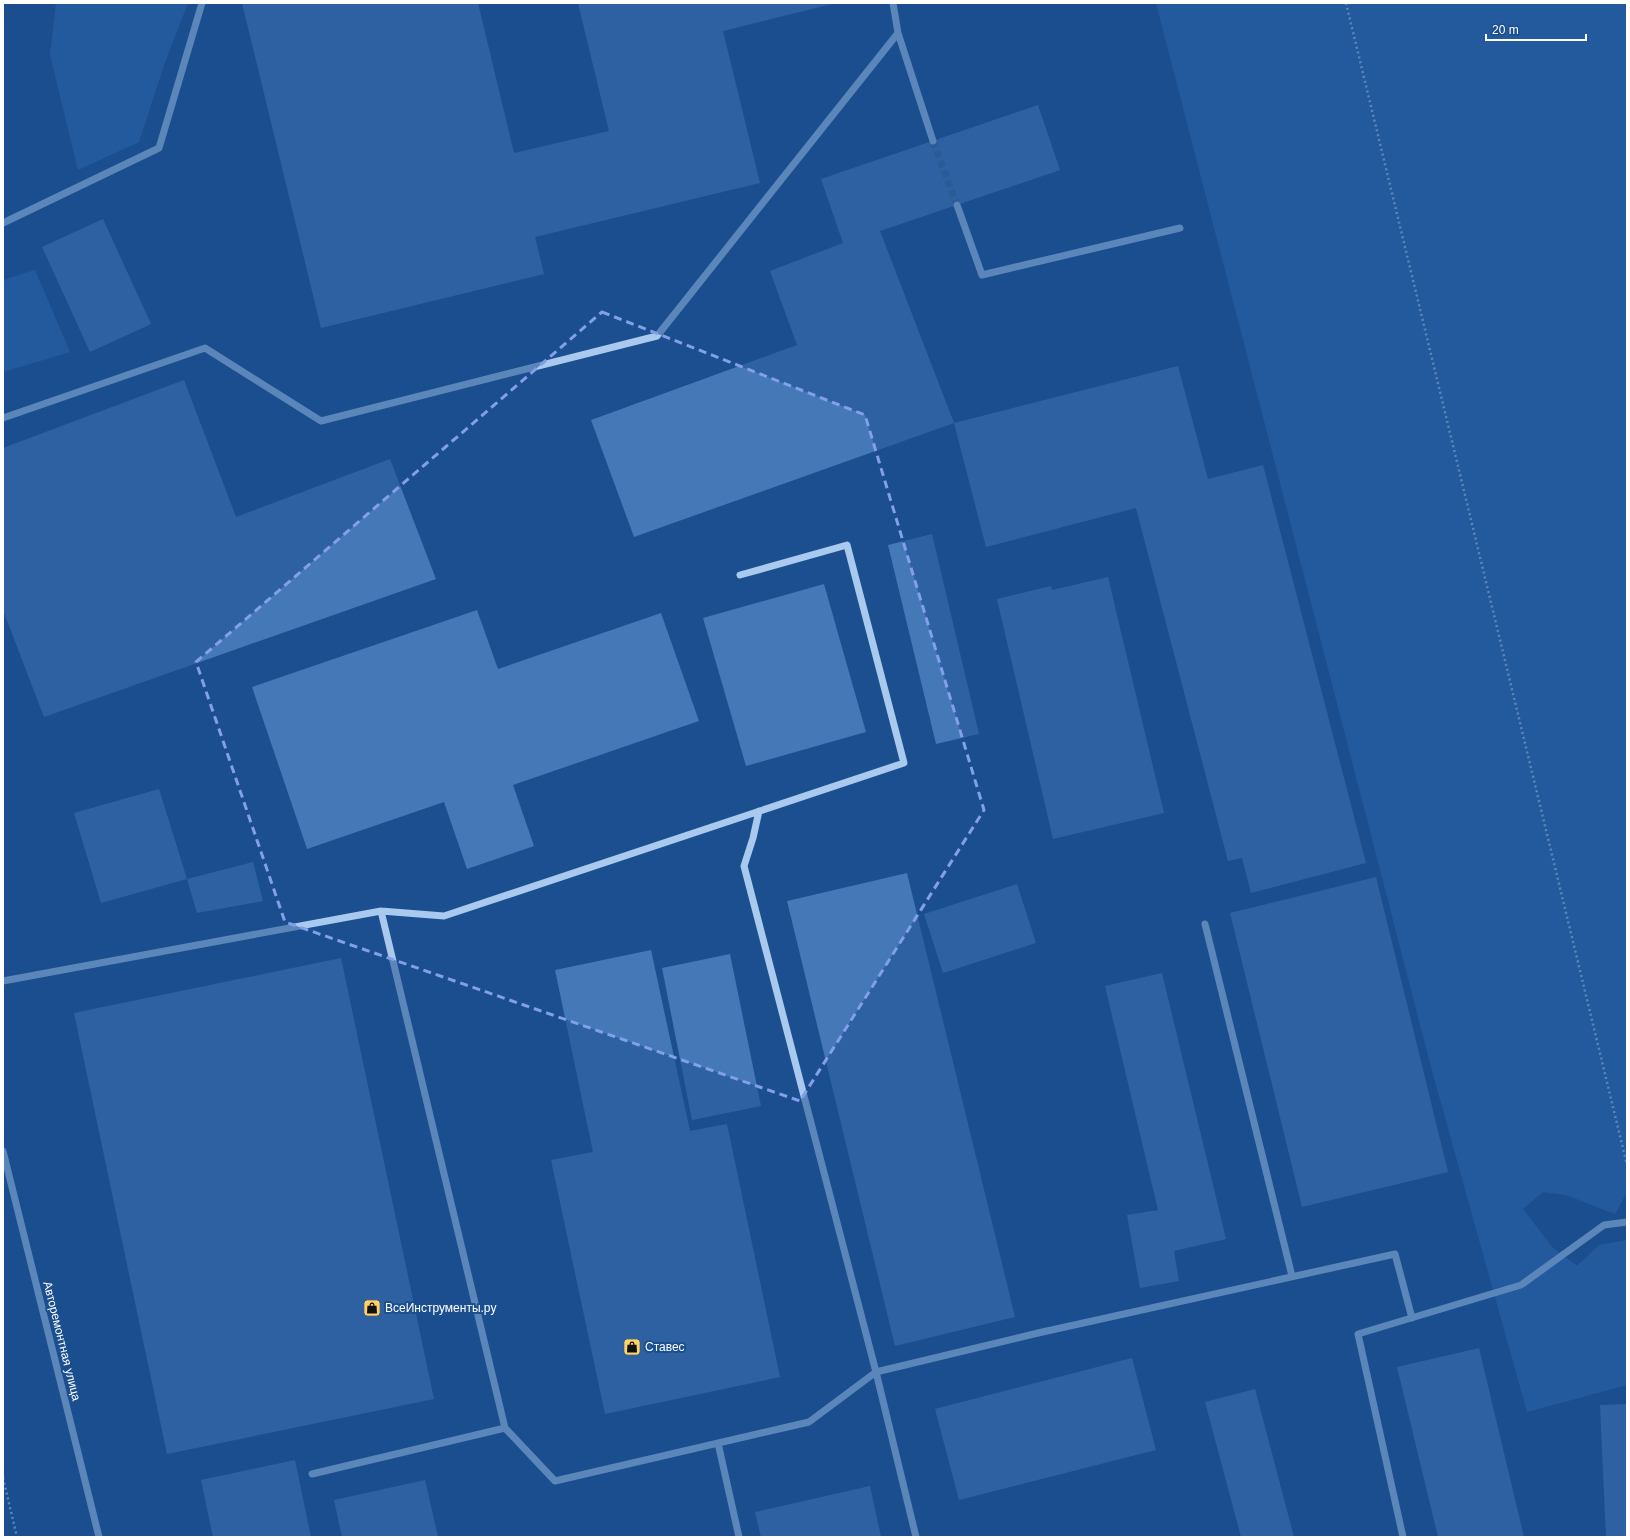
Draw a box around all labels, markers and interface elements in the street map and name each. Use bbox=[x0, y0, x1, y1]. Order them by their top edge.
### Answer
scale bar bbox=[1486, 16, 1586, 42]
text: 20 m bbox=[1492, 23, 1519, 37]
street label: Авторемонтная улица bbox=[40, 1280, 84, 1403]
shop icon: ВсеИнструменты.ру bbox=[362, 1298, 382, 1318]
place label: ВсеИнструменты.ру bbox=[385, 1301, 496, 1315]
shop icon: Ставес bbox=[622, 1337, 642, 1357]
place label: Ставес bbox=[645, 1340, 685, 1354]

